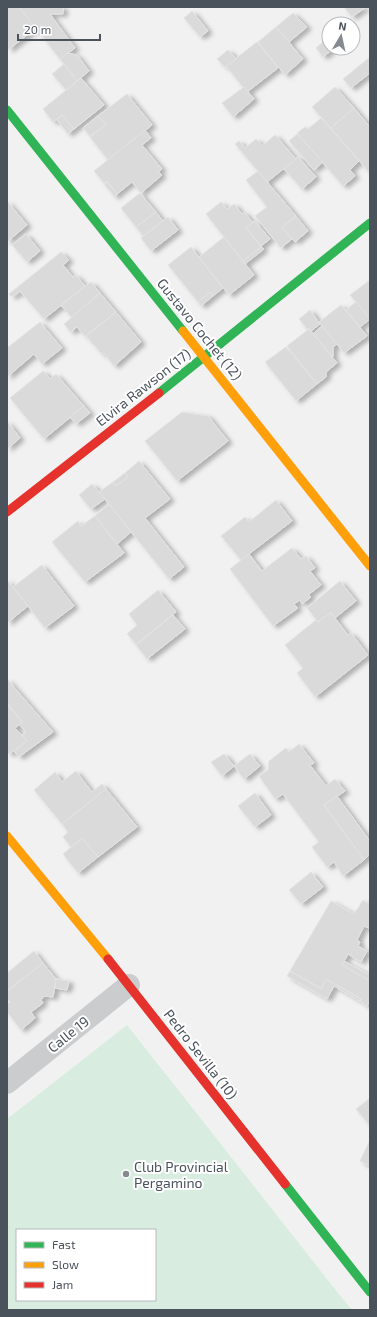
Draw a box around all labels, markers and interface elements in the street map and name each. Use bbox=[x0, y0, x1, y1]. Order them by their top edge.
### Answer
scale bar bbox=[18, 16, 100, 42]
north arrow bbox=[321, 16, 361, 56]
text: N bbox=[338, 19, 348, 33]
text: 20 m bbox=[24, 22, 51, 36]
street label: Gustavo Cochet (12) bbox=[154, 275, 246, 383]
street label: Elvira Rawson (17) bbox=[92, 345, 194, 429]
street label: Pedro Sevilla (10) bbox=[161, 1006, 241, 1102]
street label: Calle 19 bbox=[44, 1012, 92, 1056]
place label: Club Provincial Pergamino bbox=[134, 1158, 229, 1191]
marker: Club Provincial Pergamino bbox=[121, 1169, 131, 1179]
legend bbox=[16, 1229, 156, 1301]
text: Fast bbox=[52, 1237, 76, 1251]
text: Slow bbox=[52, 1257, 79, 1271]
text: Jam bbox=[52, 1277, 73, 1291]

